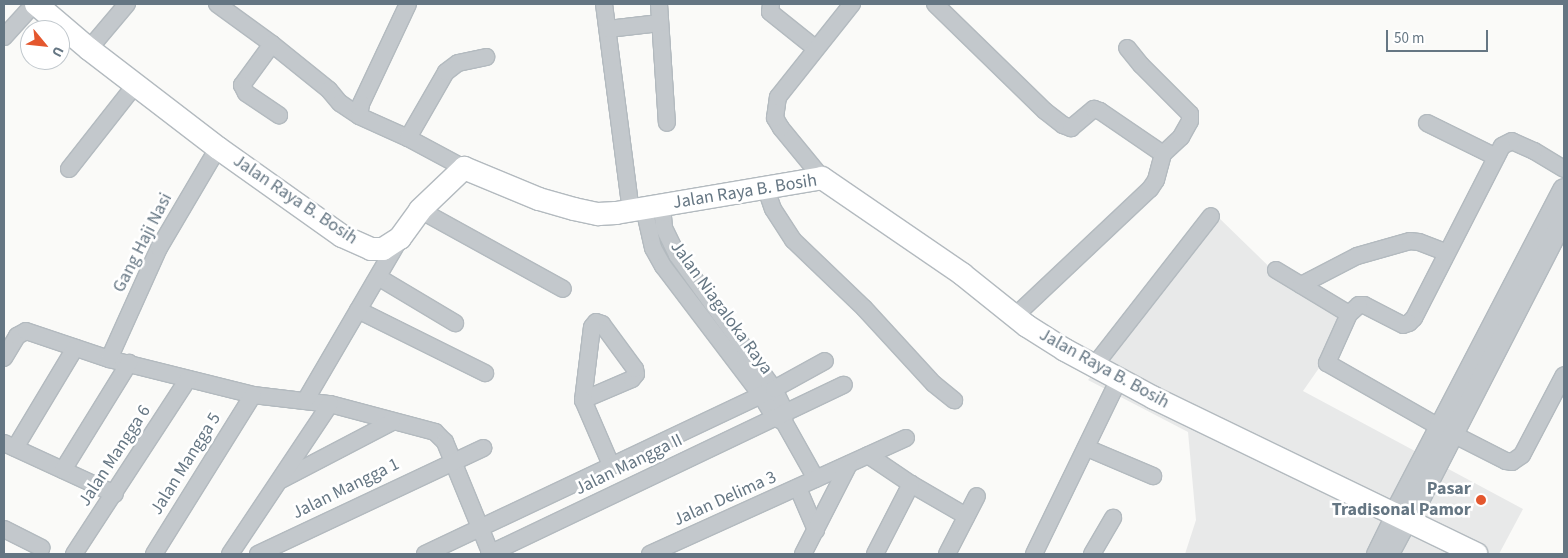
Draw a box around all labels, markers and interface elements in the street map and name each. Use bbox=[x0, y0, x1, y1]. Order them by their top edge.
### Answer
north arrow bbox=[20, 20, 70, 70]
scale bar bbox=[1388, 20, 1490, 52]
text: 50 m bbox=[1394, 28, 1424, 49]
text: U bbox=[46, 43, 68, 60]
street label: Jalan Raya B. Bosih bbox=[229, 150, 361, 250]
street label: Jalan Raya B. Bosih bbox=[671, 170, 819, 214]
street label: Gang Haji Nasi bbox=[109, 190, 177, 296]
street label: Jalan Niagaloka Raya bbox=[665, 237, 777, 379]
street label: Jalan Raya B. Bosih bbox=[1035, 324, 1173, 414]
street label: Jalan Mangga 6 bbox=[74, 401, 156, 511]
street label: Jalan Mangga 5 bbox=[146, 409, 226, 519]
street label: Jalan Mangga II bbox=[572, 430, 686, 500]
street label: Jalan Mangga 1 bbox=[289, 454, 403, 524]
street label: Jalan Delima 3 bbox=[670, 467, 780, 531]
place label: Pasar Tradisonal Pamor bbox=[1332, 479, 1471, 522]
marker: Pasar Tradisonal Pamor bbox=[1475, 494, 1487, 506]

